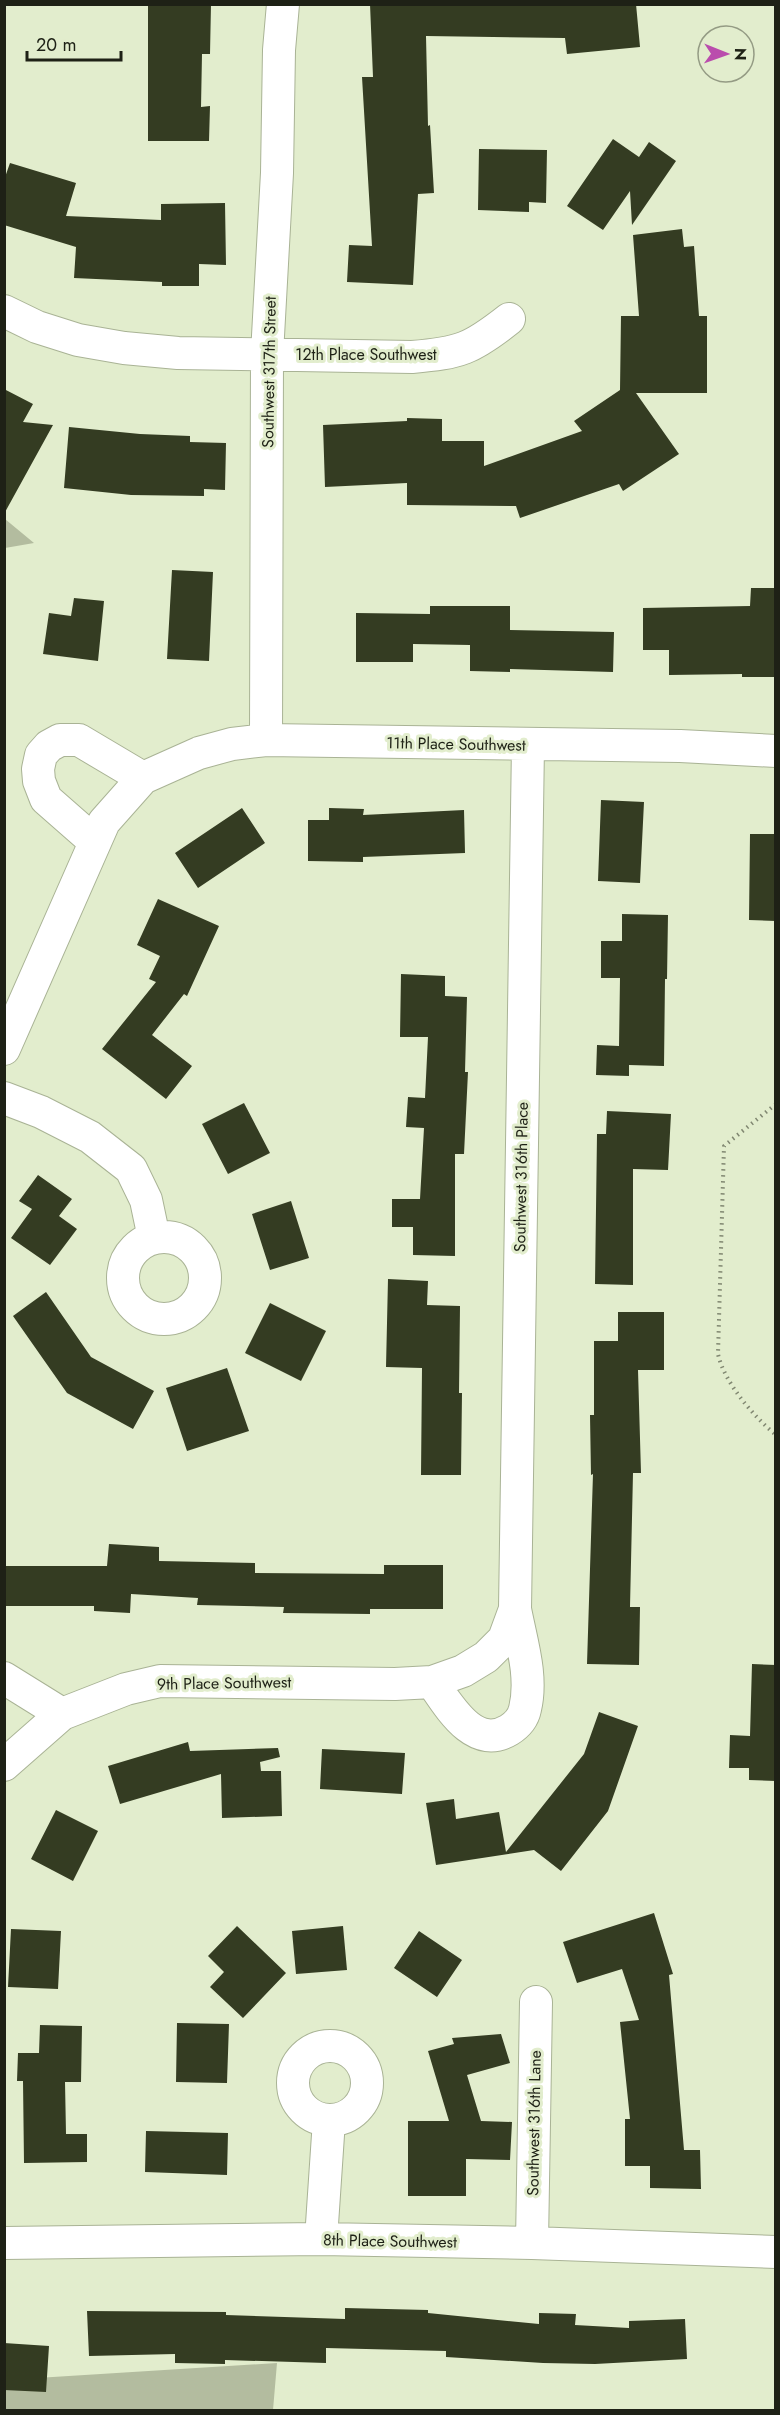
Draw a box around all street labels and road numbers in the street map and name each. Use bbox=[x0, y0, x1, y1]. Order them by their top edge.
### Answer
street label: Southwest 317th Street bbox=[256, 296, 282, 448]
street label: 12th Place Southwest bbox=[295, 343, 437, 366]
street label: 11th Place Southwest bbox=[386, 731, 526, 757]
street label: Southwest 316th Place bbox=[508, 1102, 534, 1252]
street label: 9th Place Southwest bbox=[157, 1670, 292, 1696]
street label: Southwest 316th Lane bbox=[521, 2050, 547, 2196]
street label: 8th Place Southwest bbox=[323, 2228, 457, 2254]

